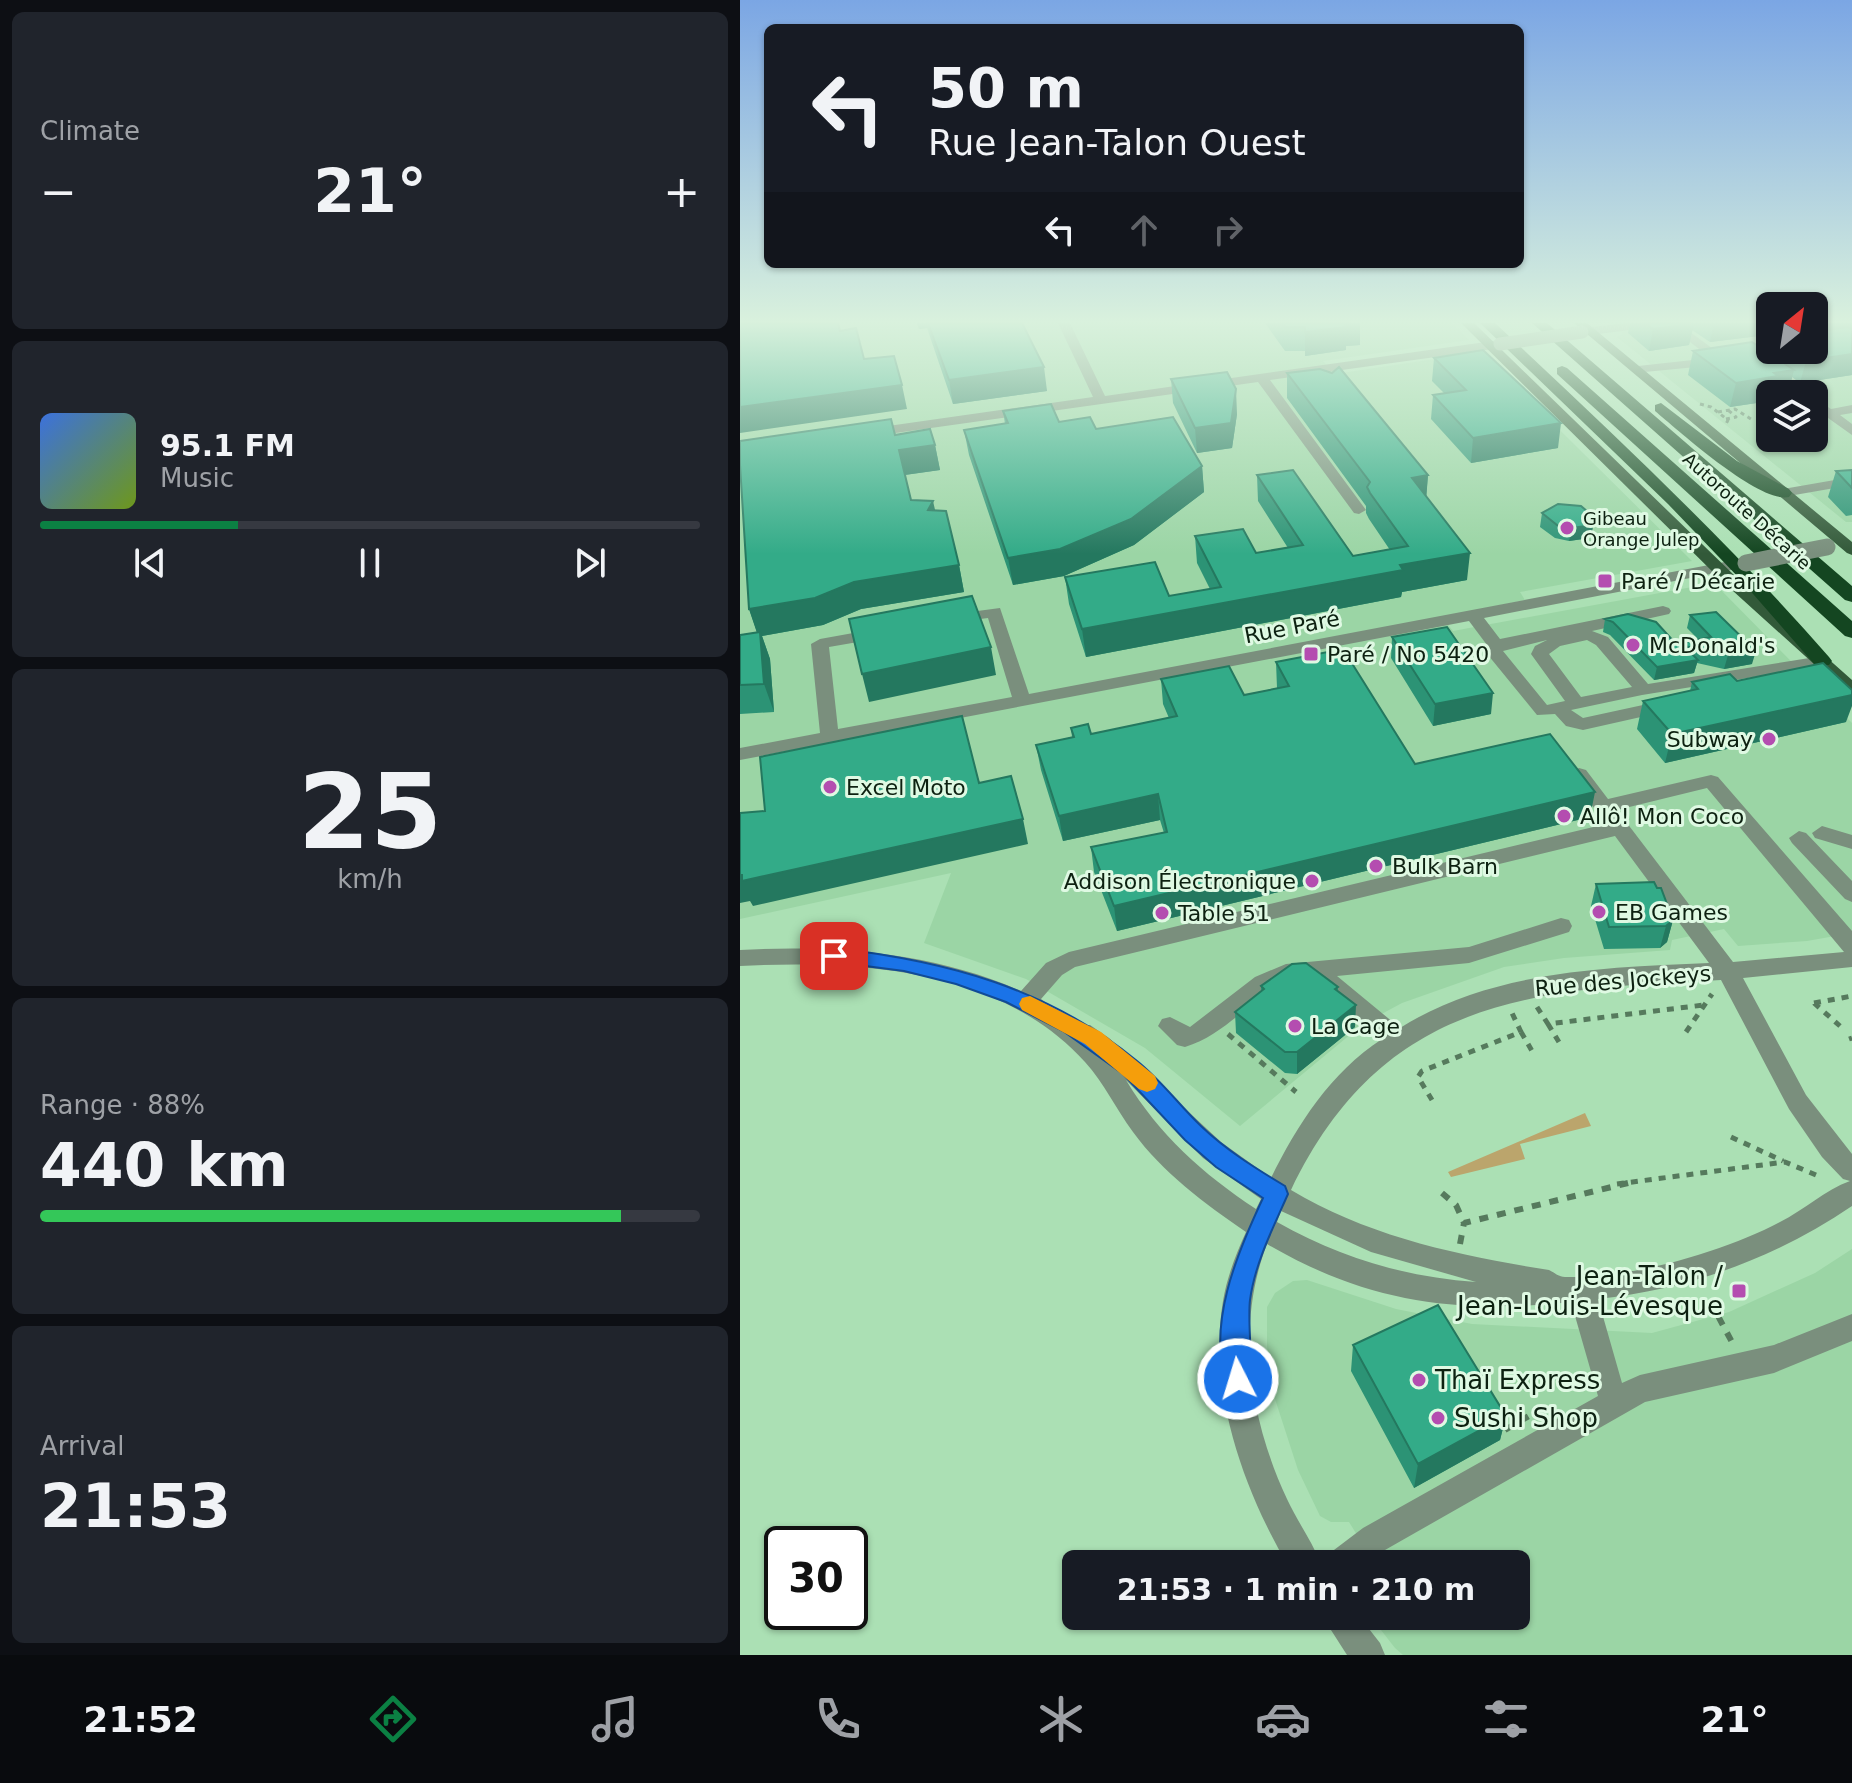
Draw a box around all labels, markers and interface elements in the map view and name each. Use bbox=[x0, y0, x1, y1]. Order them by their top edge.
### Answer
text: 50 m bbox=[928, 55, 1084, 120]
icon: left bbox=[796, 56, 900, 160]
text: Climate bbox=[40, 116, 140, 146]
text: Rue Jean-Talon Ouest bbox=[928, 122, 1306, 163]
text: 21° bbox=[313, 156, 427, 226]
text: − bbox=[40, 166, 77, 217]
text: + bbox=[663, 166, 700, 217]
icon: left bbox=[1038, 208, 1082, 252]
icon: ahead bbox=[1122, 208, 1166, 252]
icon: right bbox=[1206, 208, 1250, 252]
north arrow bbox=[1756, 292, 1828, 364]
map controls bbox=[1756, 292, 1828, 452]
button: layers bbox=[1756, 380, 1828, 452]
text: 95.1 FM bbox=[160, 428, 295, 463]
street label: Autoroute Décarie bbox=[1679, 448, 1815, 574]
text: Music bbox=[160, 463, 234, 493]
place label: Gibeau Orange Julep bbox=[1583, 508, 1699, 550]
marker: Gibeau Orange Julep bbox=[1558, 519, 1576, 537]
icon: previous bbox=[128, 541, 172, 585]
icon: pause bbox=[348, 541, 392, 585]
icon: next bbox=[568, 541, 612, 585]
place label: Paré / Décarie bbox=[1621, 569, 1775, 594]
marker: Paré / Décarie bbox=[1596, 572, 1614, 590]
street label: Rue Paré bbox=[1242, 606, 1342, 648]
place label: McDonald's bbox=[1649, 633, 1776, 658]
marker: McDonald's bbox=[1624, 636, 1642, 654]
place label: Paré / No 5420 bbox=[1327, 642, 1489, 667]
marker: Paré / No 5420 bbox=[1302, 645, 1320, 663]
place label: Subway bbox=[1667, 727, 1753, 752]
marker: Subway bbox=[1760, 730, 1778, 748]
text: 25 bbox=[298, 751, 442, 873]
place label: Excel Moto bbox=[846, 775, 966, 800]
marker: Excel Moto bbox=[821, 778, 839, 796]
place label: Allô! Mon Coco bbox=[1580, 804, 1744, 829]
marker: Allô! Mon Coco bbox=[1555, 807, 1573, 825]
place label: Bulk Barn bbox=[1392, 854, 1498, 879]
marker: Bulk Barn bbox=[1367, 857, 1385, 875]
text: km/h bbox=[337, 864, 403, 894]
place label: Addison Électronique bbox=[1064, 869, 1296, 894]
marker: Addison Électronique bbox=[1303, 872, 1321, 890]
place label: EB Games bbox=[1615, 900, 1728, 925]
place label: Table 51 bbox=[1177, 901, 1270, 926]
marker: EB Games bbox=[1590, 903, 1608, 921]
marker: Table 51 bbox=[1153, 904, 1171, 922]
pin bbox=[800, 922, 868, 990]
icon: arrive bbox=[812, 934, 856, 978]
street label: Rue des Jockeys bbox=[1534, 961, 1712, 1001]
place label: La Cage bbox=[1311, 1014, 1400, 1039]
marker: La Cage bbox=[1286, 1017, 1304, 1035]
text: Range · 88% bbox=[40, 1090, 205, 1120]
text: 440 km bbox=[40, 1130, 289, 1200]
place label: Jean-Talon / Jean-Louis-Lévesque bbox=[1455, 1261, 1723, 1321]
marker: Jean-Talon / Jean-Louis-Lévesque bbox=[1730, 1282, 1748, 1300]
position arrow bbox=[1196, 1337, 1280, 1421]
place label: Thaï Express bbox=[1434, 1365, 1600, 1395]
marker: Thaï Express bbox=[1410, 1371, 1428, 1389]
place label: Sushi Shop bbox=[1454, 1403, 1598, 1433]
marker: Sushi Shop bbox=[1429, 1409, 1447, 1427]
text: Arrival bbox=[40, 1431, 124, 1461]
text: 21:53 bbox=[40, 1471, 231, 1541]
speed limit sign: 30 bbox=[764, 1526, 868, 1630]
text: 21:53 · 1 min · 210 m bbox=[1117, 1572, 1475, 1607]
icon: directions bbox=[365, 1691, 421, 1747]
icon: music bbox=[587, 1691, 643, 1747]
icon: phone bbox=[810, 1691, 866, 1747]
icon: climate bbox=[1033, 1691, 1089, 1747]
icon: car bbox=[1255, 1691, 1311, 1747]
icon: filters bbox=[1478, 1691, 1534, 1747]
text: 21:52 bbox=[83, 1699, 198, 1740]
text: 21° bbox=[1701, 1699, 1769, 1740]

